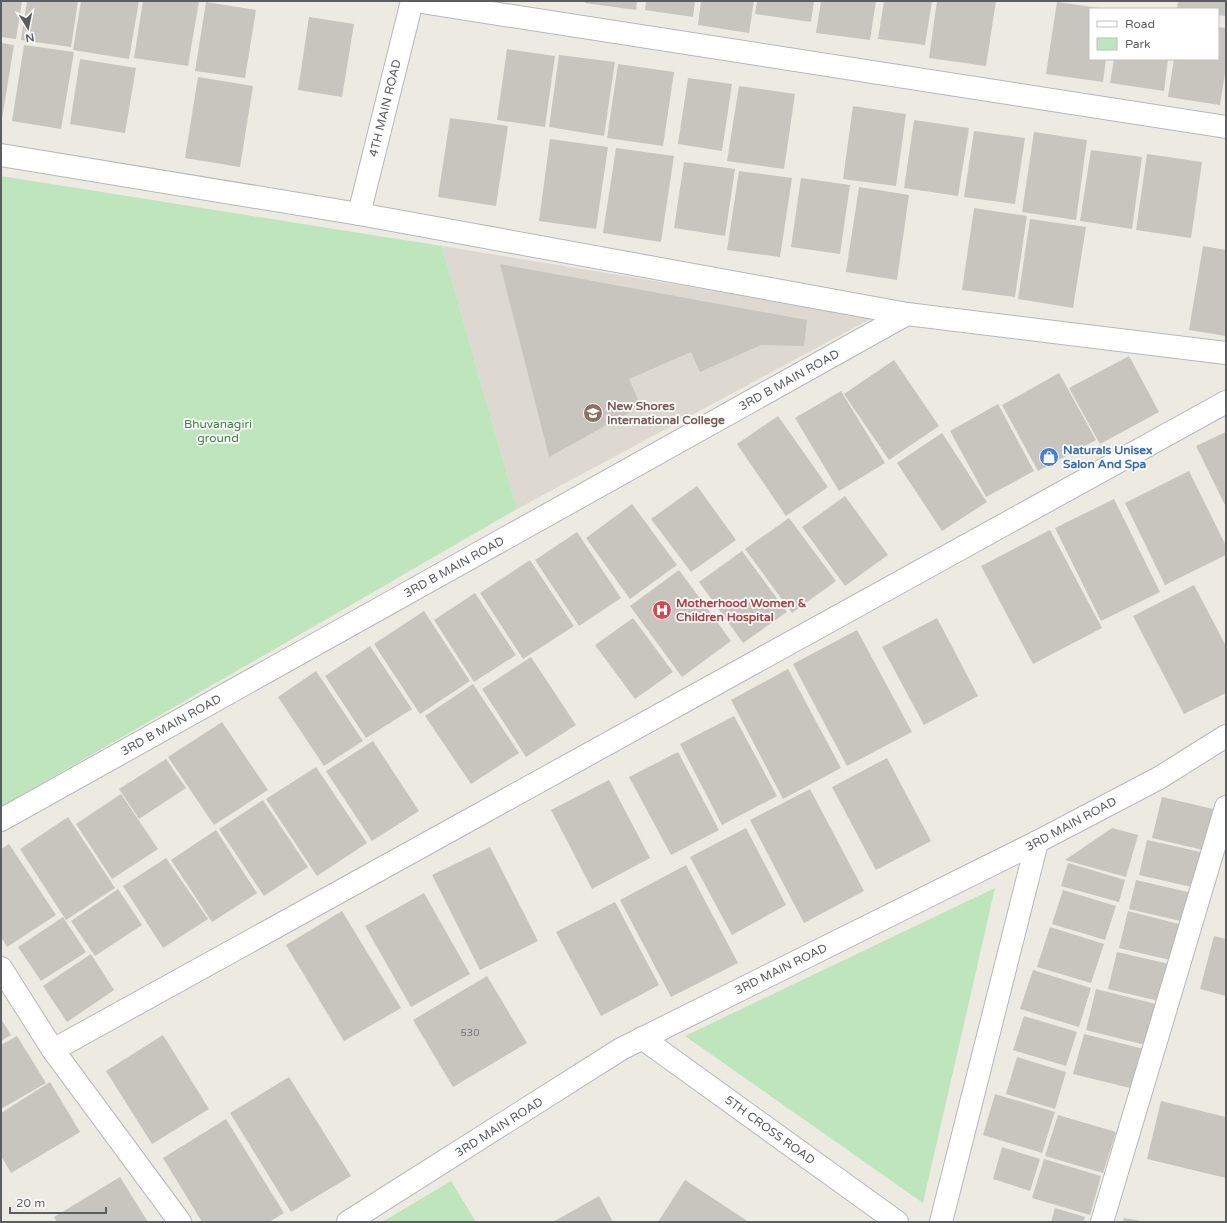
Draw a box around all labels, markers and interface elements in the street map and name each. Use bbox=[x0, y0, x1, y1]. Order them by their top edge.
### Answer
north arrow bbox=[8, 8, 48, 48]
legend bbox=[1089, 8, 1219, 60]
text: Road bbox=[1125, 17, 1155, 31]
text: N bbox=[24, 30, 35, 45]
text: Park bbox=[1125, 37, 1151, 51]
street label: 4TH MAIN ROAD bbox=[366, 58, 404, 158]
street label: 3RD B MAIN ROAD bbox=[736, 347, 842, 413]
place label: New Shores International College bbox=[607, 399, 725, 428]
school or university icon: New Shores International College bbox=[582, 402, 604, 424]
park label: Bhuvanagiri ground bbox=[184, 417, 252, 445]
place label: Naturals Unisex Salon And Spa bbox=[1063, 443, 1153, 472]
shop icon: Naturals Unisex Salon And Spa bbox=[1038, 446, 1060, 468]
street label: 3RD B MAIN ROAD bbox=[401, 534, 507, 600]
place label: Motherhood Women & Children Hospital bbox=[676, 596, 807, 625]
hospital icon: Motherhood Women & Children Hospital bbox=[651, 599, 673, 621]
street label: 3RD B MAIN ROAD bbox=[118, 692, 224, 758]
street label: 3RD MAIN ROAD bbox=[1023, 794, 1119, 854]
street label: 3RD MAIN ROAD bbox=[733, 941, 829, 997]
house number: 530 bbox=[461, 1027, 479, 1039]
street label: 5TH CROSS ROAD bbox=[722, 1093, 818, 1167]
street label: 3RD MAIN ROAD bbox=[452, 1094, 546, 1160]
scale bar bbox=[10, 1189, 106, 1215]
text: 20 m bbox=[16, 1196, 45, 1210]

